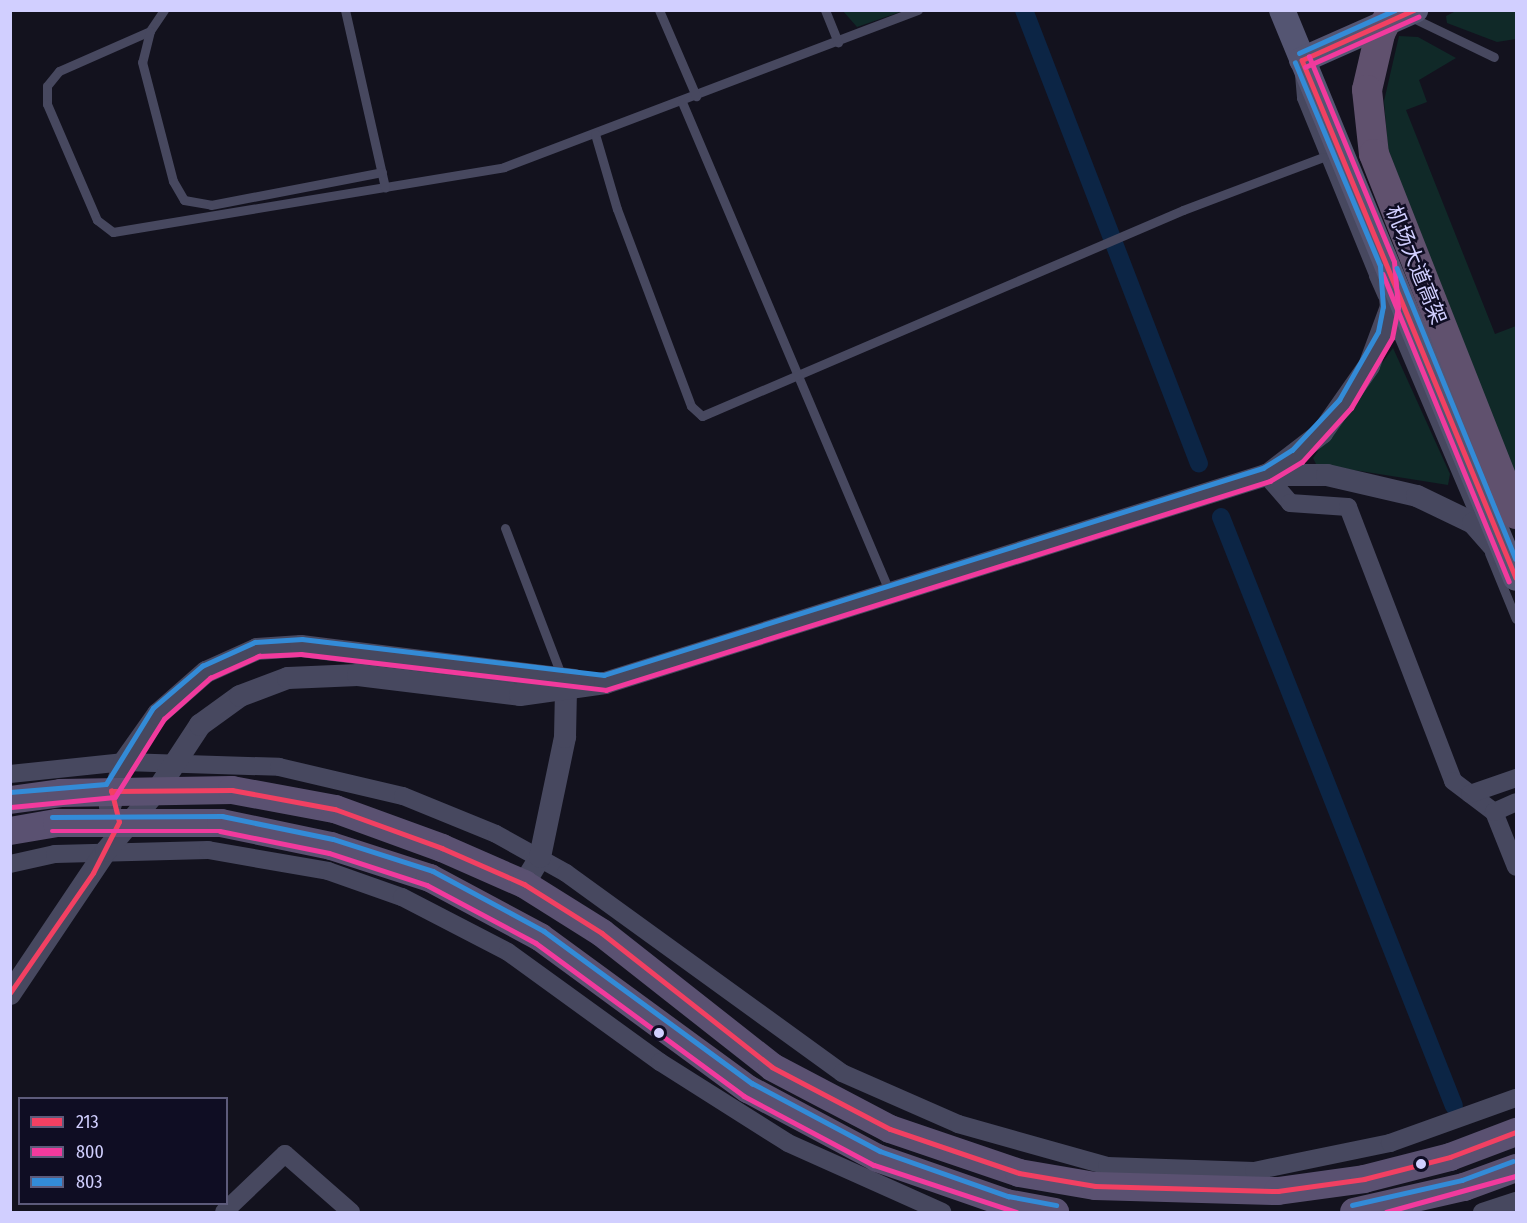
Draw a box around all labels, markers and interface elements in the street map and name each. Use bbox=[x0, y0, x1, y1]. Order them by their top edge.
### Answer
street label: 机场大道高架 bbox=[1381, 202, 1451, 328]
unlabelled marker bbox=[653, 1027, 665, 1039]
legend bbox=[18, 1097, 228, 1205]
text: 213 bbox=[76, 1111, 99, 1133]
text: 800 bbox=[76, 1141, 104, 1163]
unlabelled marker bbox=[1415, 1158, 1427, 1170]
text: 803 bbox=[76, 1171, 102, 1193]

